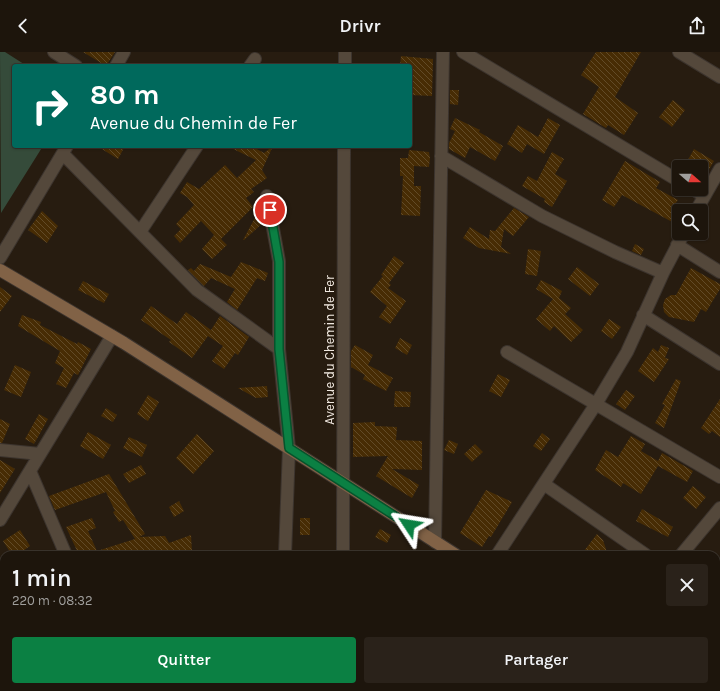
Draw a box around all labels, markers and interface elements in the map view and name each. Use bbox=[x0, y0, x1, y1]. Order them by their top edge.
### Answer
icon: back bbox=[12, 15, 34, 37]
text: Drivr bbox=[339, 15, 381, 37]
icon: share bbox=[686, 15, 708, 37]
text: 80 m bbox=[90, 78, 159, 111]
icon: right bbox=[24, 80, 76, 132]
text: Avenue du Chemin de Fer bbox=[90, 112, 297, 134]
north arrow bbox=[672, 160, 708, 196]
map controls bbox=[672, 160, 708, 240]
pin bbox=[253, 193, 287, 227]
icon: arrive bbox=[259, 199, 281, 221]
button: search bbox=[672, 204, 708, 240]
street label: Avenue du Chemin de Fer bbox=[322, 275, 337, 425]
position arrow bbox=[388, 504, 430, 546]
text: 1 min bbox=[12, 564, 72, 592]
button: close bbox=[666, 564, 708, 606]
text: 220 m · 08:32 bbox=[12, 593, 92, 608]
button: Quitter bbox=[12, 637, 356, 683]
button: Partager bbox=[364, 637, 708, 683]

